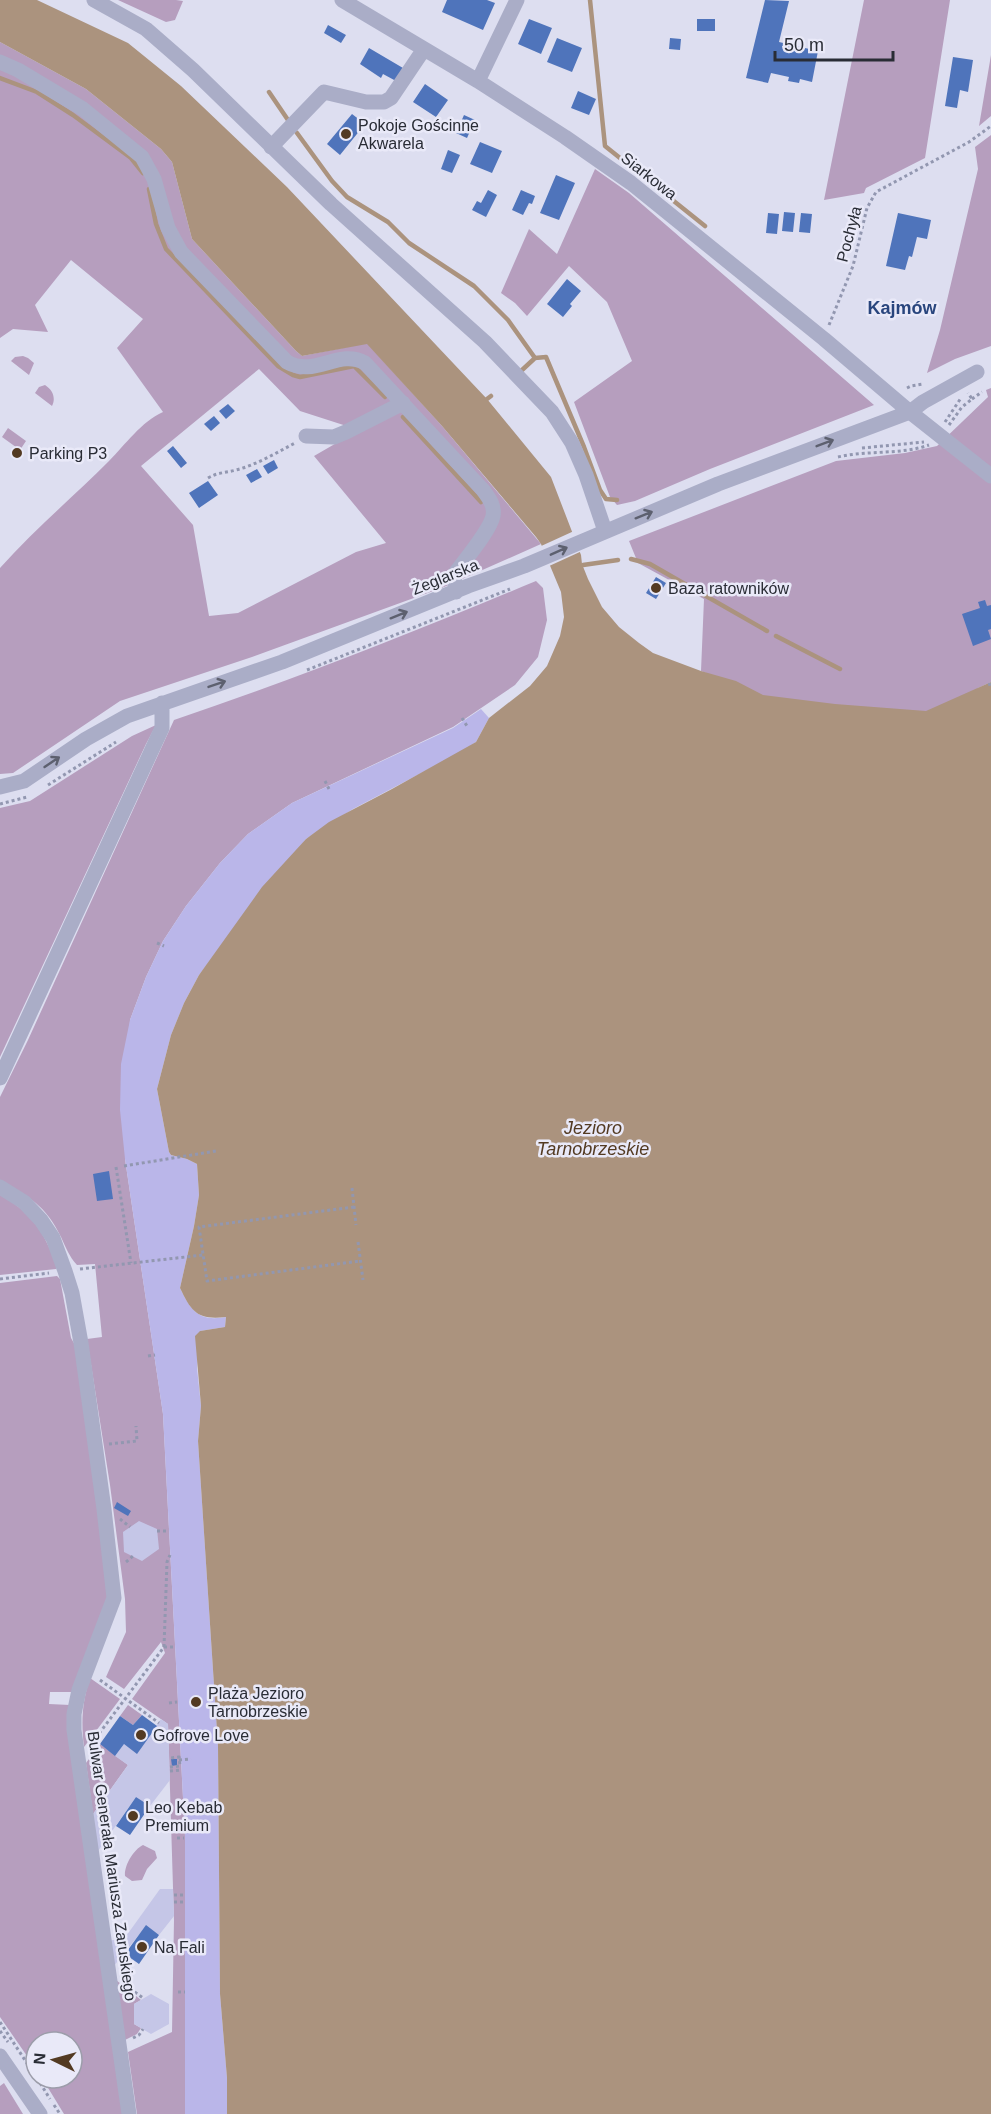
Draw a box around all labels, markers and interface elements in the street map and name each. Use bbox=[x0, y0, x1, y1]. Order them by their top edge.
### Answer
scale bar bbox=[775, 24, 894, 62]
text: 50 m bbox=[784, 35, 824, 55]
place label: Pokoje Gościnne Akwarela bbox=[358, 117, 479, 152]
marker: Pokoje Gościnne Akwarela bbox=[339, 127, 353, 141]
street label: Siarkowa bbox=[618, 149, 680, 203]
street label: Pochyła bbox=[833, 204, 865, 264]
district label: Kajmów bbox=[867, 298, 938, 318]
one-way arrow bbox=[816, 437, 834, 448]
place label: Parking P3 bbox=[29, 445, 107, 462]
marker: Parking P3 bbox=[10, 446, 24, 460]
one-way arrow bbox=[634, 509, 653, 520]
one-way arrow bbox=[550, 545, 568, 556]
street label: Żeglarska bbox=[409, 555, 481, 598]
place label: Baza ratowników bbox=[668, 580, 789, 597]
marker: Baza ratowników bbox=[649, 581, 663, 595]
one-way arrow bbox=[390, 609, 408, 620]
one-way arrow bbox=[207, 678, 226, 689]
one-way arrow bbox=[43, 756, 60, 768]
water label: Jezioro Tarnobrzeskie bbox=[537, 1118, 649, 1159]
place label: Plaża Jezioro Tarnobrzeskie bbox=[208, 1685, 308, 1720]
marker: Plaża Jezioro Tarnobrzeskie bbox=[189, 1695, 203, 1709]
place label: Gofrove Love bbox=[153, 1727, 249, 1744]
marker: Gofrove Love bbox=[134, 1728, 148, 1742]
street label: Bulwar Generała Mariusza Zaruskiego bbox=[85, 1730, 139, 2002]
place label: Leo Kebab Premium bbox=[145, 1799, 223, 1834]
marker: Leo Kebab Premium bbox=[126, 1809, 140, 1823]
place label: Na Fali bbox=[154, 1939, 205, 1956]
marker: Na Fali bbox=[135, 1940, 149, 1954]
north arrow bbox=[24, 2030, 84, 2090]
text: N bbox=[31, 2052, 49, 2065]

